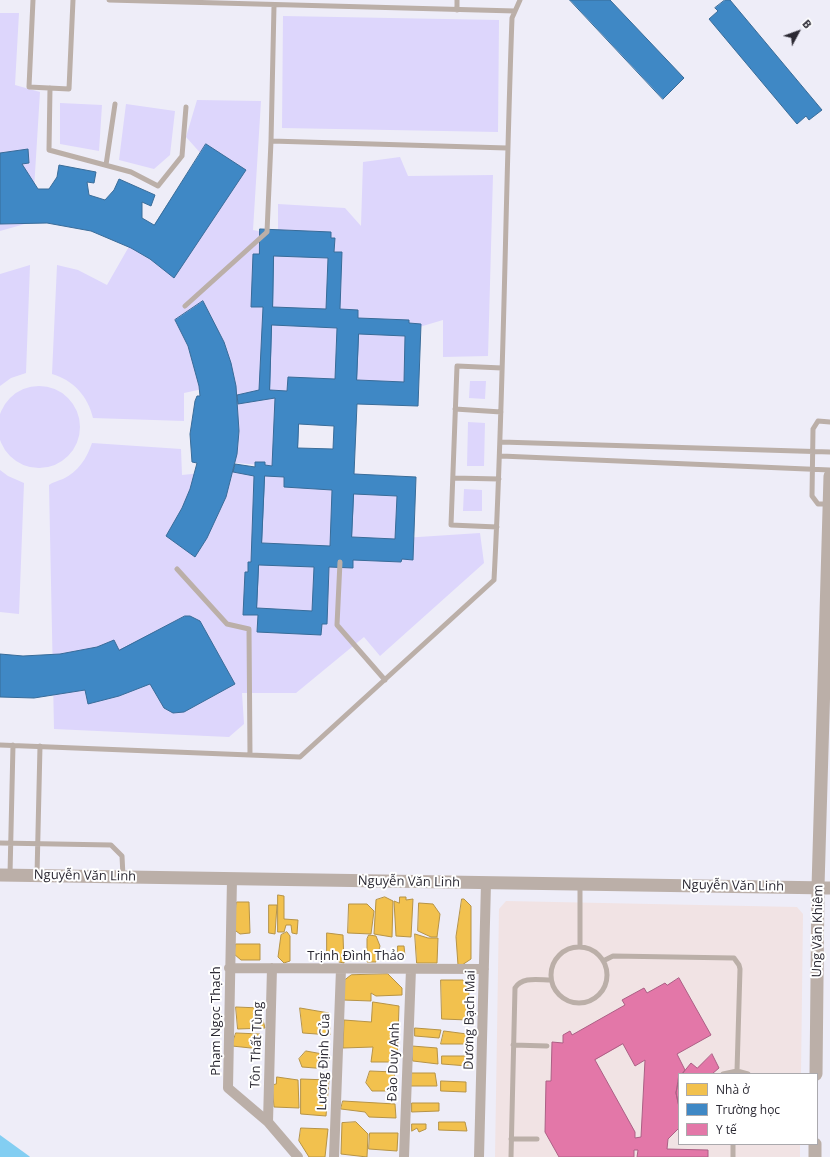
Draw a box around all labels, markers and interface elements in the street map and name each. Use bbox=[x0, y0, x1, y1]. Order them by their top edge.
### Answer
north arrow bbox=[778, 12, 818, 52]
text: B bbox=[799, 16, 816, 32]
street label: Nguyễn Văn Linh bbox=[34, 867, 136, 885]
street label: Nguyễn Văn Linh bbox=[358, 873, 460, 891]
street label: Nguyễn Văn Linh bbox=[682, 877, 784, 895]
street label: Ung Văn Khiêm bbox=[809, 884, 827, 978]
street label: Trịnh Đình Thảo bbox=[307, 948, 405, 964]
street label: Phạm Ngọc Thạch bbox=[208, 966, 224, 1076]
street label: Dương Bạch Mai bbox=[461, 970, 479, 1070]
street label: Tôn Thất Tùng bbox=[248, 1001, 266, 1089]
street label: Lương Định Của bbox=[315, 1013, 333, 1111]
street label: Đào Duy Anh bbox=[385, 1022, 403, 1102]
legend bbox=[678, 1073, 818, 1145]
text: Nhà ở bbox=[716, 1081, 750, 1098]
text: Trường học bbox=[716, 1101, 780, 1118]
text: Y tế bbox=[716, 1121, 737, 1138]

